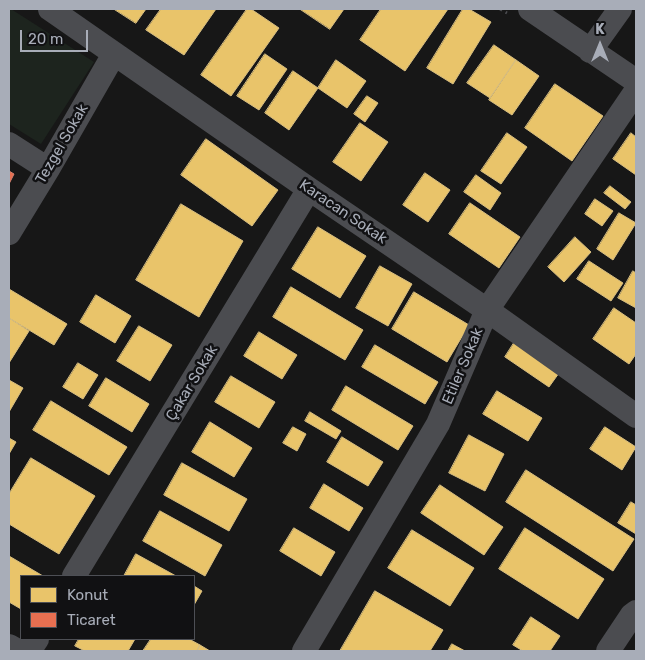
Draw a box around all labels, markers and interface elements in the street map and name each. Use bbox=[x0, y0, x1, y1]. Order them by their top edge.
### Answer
scale bar bbox=[22, 20, 90, 52]
north arrow bbox=[575, 20, 625, 70]
text: K bbox=[595, 21, 605, 38]
text: 20 m bbox=[28, 30, 63, 48]
street label: Tezgel Sokak bbox=[32, 101, 92, 187]
street label: Karacan Sokak bbox=[296, 176, 390, 248]
street label: Etiler Sokak bbox=[439, 325, 487, 407]
street label: Çakar Sokak bbox=[162, 342, 222, 424]
legend bbox=[20, 575, 195, 640]
text: Konut bbox=[67, 586, 108, 604]
text: Ticaret bbox=[67, 611, 116, 629]

